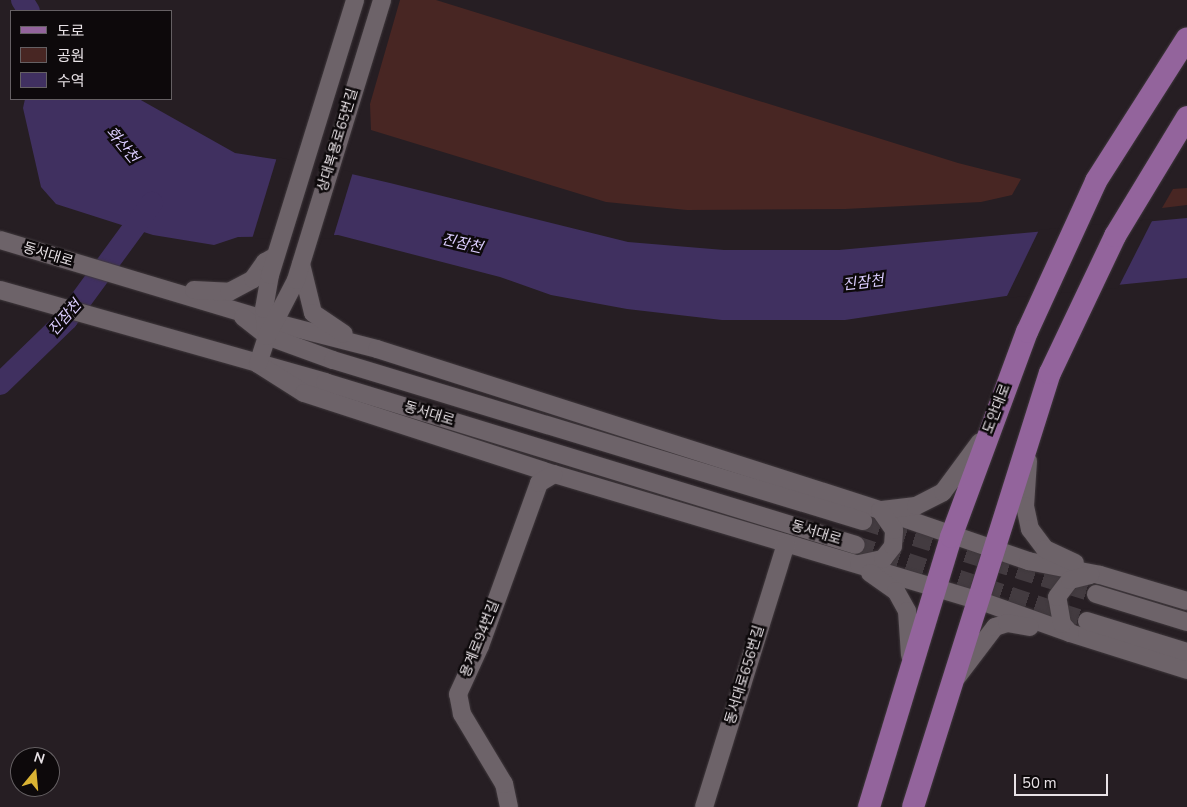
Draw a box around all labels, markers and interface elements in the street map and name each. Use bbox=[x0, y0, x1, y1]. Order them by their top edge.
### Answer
legend bbox=[10, 10, 172, 100]
text: 도로 bbox=[57, 21, 85, 41]
text: 공원 bbox=[57, 46, 85, 66]
text: 수역 bbox=[57, 71, 85, 91]
street label: 상대복용로65번길 bbox=[314, 86, 362, 194]
water label: 화산천 bbox=[102, 123, 142, 167]
water label: 진잠천 bbox=[440, 231, 484, 257]
street label: 동서대로 bbox=[21, 239, 75, 271]
water label: 진잠천 bbox=[841, 272, 885, 294]
water label: 진잠천 bbox=[45, 296, 85, 340]
street label: 도안대로 bbox=[980, 382, 1014, 436]
street label: 동서대로 bbox=[402, 398, 456, 430]
street label: 동서대로 bbox=[789, 517, 843, 549]
street label: 용계로94번길 bbox=[457, 598, 503, 680]
street label: 동서대로656번길 bbox=[722, 624, 768, 726]
north arrow bbox=[10, 747, 60, 797]
text: N bbox=[31, 748, 47, 769]
scale bar bbox=[1017, 764, 1111, 796]
text: 50 m bbox=[1022, 773, 1057, 793]

